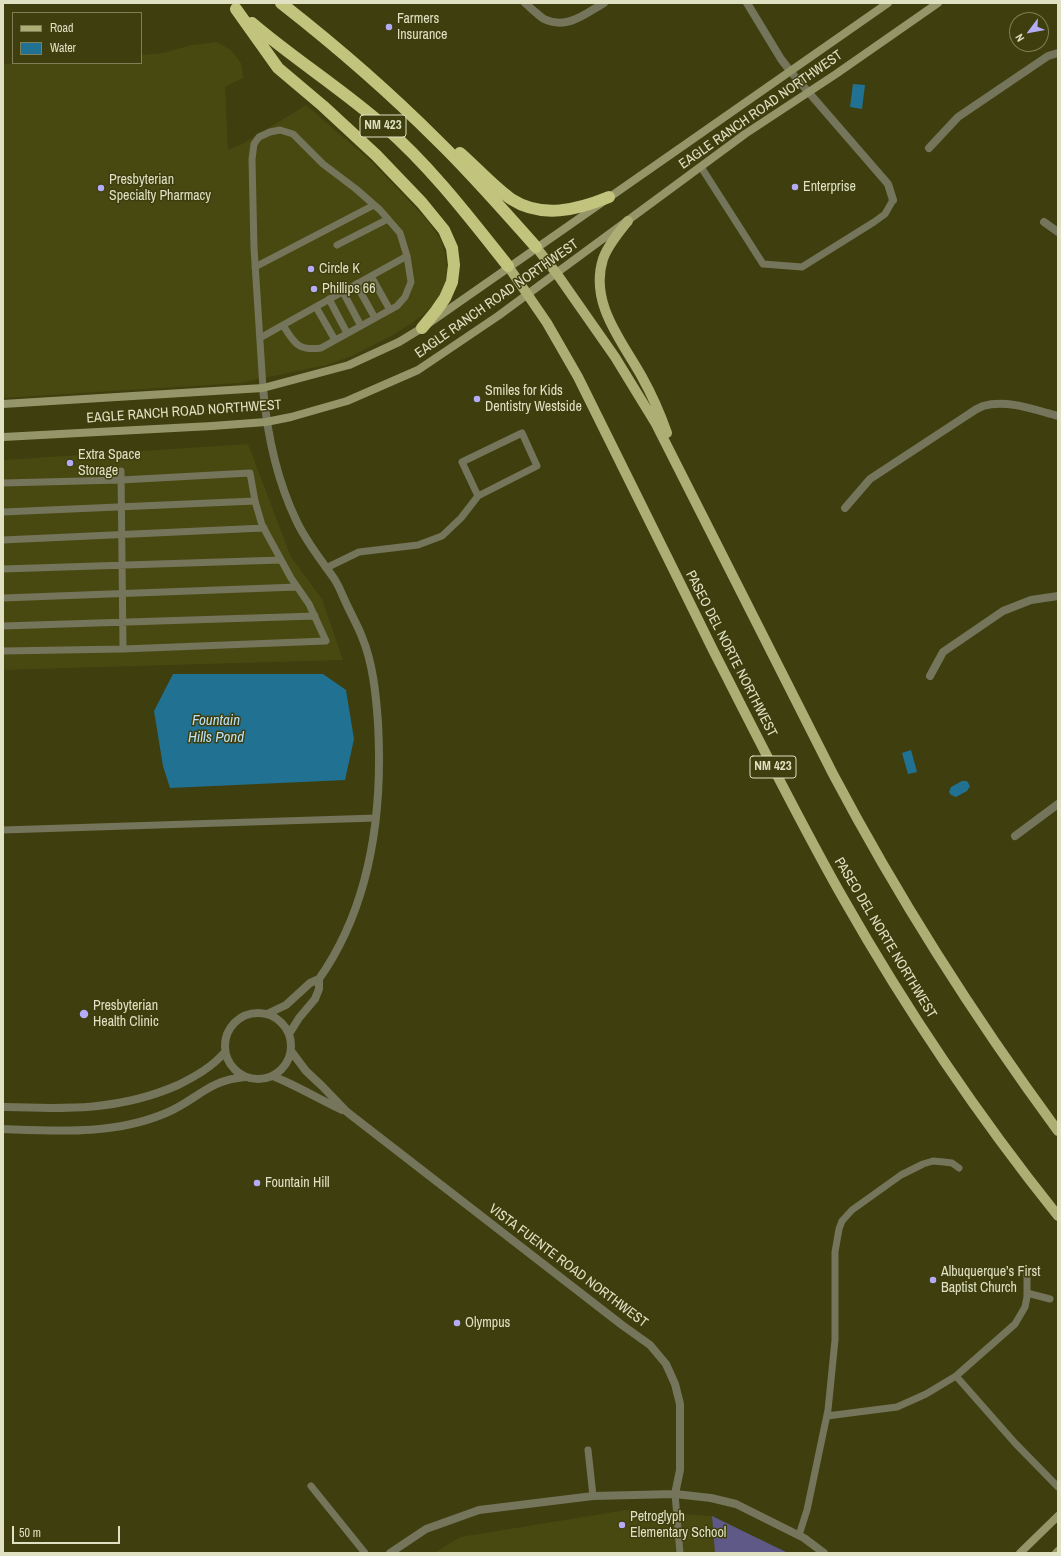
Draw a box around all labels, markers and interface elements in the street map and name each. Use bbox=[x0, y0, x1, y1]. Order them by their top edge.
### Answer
place label: Farmers Insurance bbox=[397, 11, 447, 44]
legend bbox=[12, 12, 142, 64]
north arrow bbox=[1009, 12, 1049, 52]
text: Road bbox=[50, 20, 74, 36]
marker: Farmers Insurance bbox=[384, 22, 394, 32]
text: N bbox=[1012, 31, 1027, 44]
text: Water bbox=[50, 40, 76, 56]
street label: EAGLE RANCH ROAD NORTHWEST bbox=[676, 47, 846, 173]
road number: NM 423 bbox=[360, 115, 406, 137]
place label: Presbyterian Specialty Pharmacy bbox=[109, 172, 211, 204]
place label: Enterprise bbox=[803, 179, 856, 195]
marker: Enterprise bbox=[790, 182, 800, 192]
marker: Presbyterian Specialty Pharmacy bbox=[96, 183, 106, 193]
street label: EAGLE RANCH ROAD NORTHWEST bbox=[412, 236, 582, 362]
place label: Circle K bbox=[319, 261, 360, 277]
marker: Circle K bbox=[306, 264, 316, 274]
place label: Phillips 66 bbox=[322, 281, 376, 297]
marker: Phillips 66 bbox=[309, 284, 319, 294]
place label: Smiles for Kids Dentistry Westside bbox=[485, 383, 582, 416]
marker: Smiles for Kids Dentistry Westside bbox=[472, 394, 482, 404]
street label: EAGLE RANCH ROAD NORTHWEST bbox=[86, 397, 282, 427]
place label: Extra Space Storage bbox=[78, 447, 141, 480]
marker: Extra Space Storage bbox=[65, 458, 75, 468]
street label: PASEO DEL NORTE NORTHWEST bbox=[682, 568, 780, 740]
water label: Fountain Hills Pond bbox=[188, 712, 244, 747]
road number: NM 423 bbox=[750, 756, 796, 778]
street label: PASEO DEL NORTE NORTHWEST bbox=[830, 855, 940, 1021]
place label: Presbyterian Health Clinic bbox=[93, 998, 159, 1030]
marker: Presbyterian Health Clinic bbox=[78, 1008, 90, 1020]
place label: Fountain Hill bbox=[265, 1175, 330, 1191]
marker: Fountain Hill bbox=[252, 1178, 262, 1188]
street label: VISTA FUENTE ROAD NORTHWEST bbox=[485, 1201, 651, 1331]
place label: Albuquerque’s First Baptist Church bbox=[941, 1264, 1040, 1296]
marker: Albuquerque’s First Baptist Church bbox=[928, 1275, 938, 1285]
place label: Olympus bbox=[465, 1315, 510, 1331]
marker: Olympus bbox=[452, 1318, 462, 1328]
place label: Petroglyph Elementary School bbox=[630, 1509, 726, 1542]
scale bar bbox=[14, 1518, 122, 1544]
marker: Petroglyph Elementary School bbox=[617, 1520, 627, 1530]
text: 50 m bbox=[19, 1525, 41, 1541]

